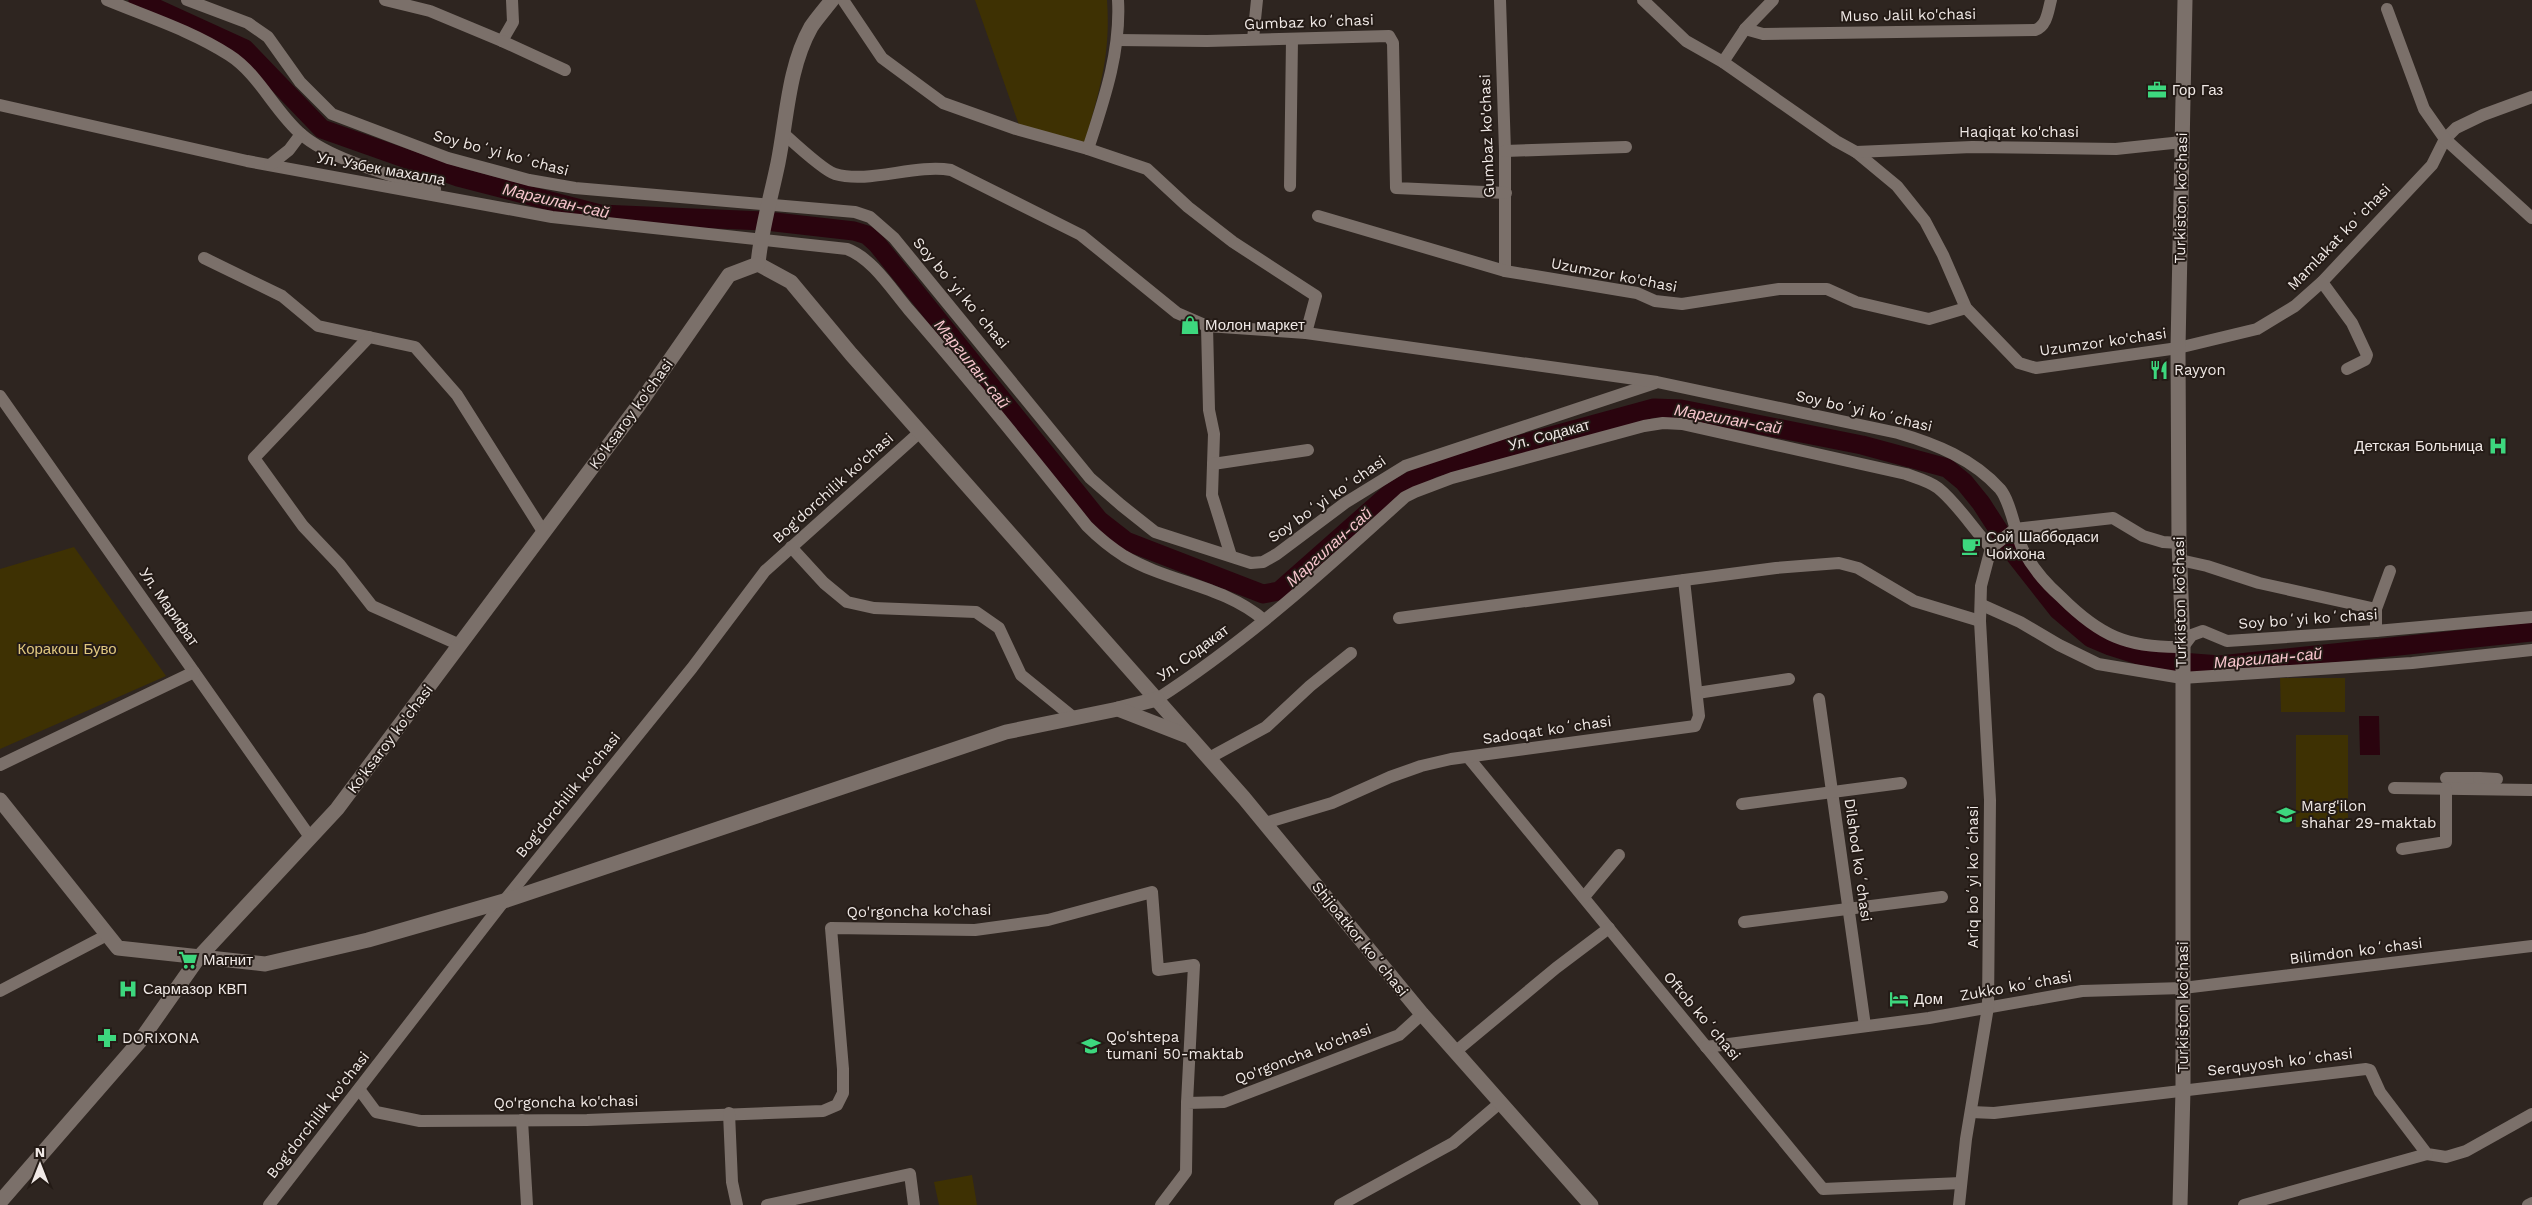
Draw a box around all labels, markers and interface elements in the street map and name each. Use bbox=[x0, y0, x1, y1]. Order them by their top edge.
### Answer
street label: Muso Jalil ko'chasi bbox=[1840, 5, 1976, 25]
street label: Gumbaz koʻchasi bbox=[1244, 11, 1374, 33]
street label: Gumbaz ko'chasi bbox=[1476, 74, 1498, 198]
office icon: Гор Газ bbox=[2146, 79, 2168, 101]
place label: Гор Газ bbox=[2172, 81, 2223, 99]
street label: Haqiqat ko'chasi bbox=[1959, 123, 2079, 141]
street label: Soy boʻyi koʻchasi bbox=[431, 126, 571, 180]
street label: Turkiston ko’chasi bbox=[2171, 132, 2191, 264]
street label: Ул. Узбек махалла bbox=[315, 149, 447, 189]
water label: Маргилан-сай bbox=[501, 180, 611, 223]
street label: Mamlakat koʻchasi bbox=[2284, 180, 2394, 294]
street label: Soy boʻyi koʻchasi bbox=[909, 234, 1013, 352]
street label: Uzumzor ko'chasi bbox=[1549, 254, 1679, 296]
shop icon: Молон маркет bbox=[1179, 314, 1201, 336]
water label: Маргилан-сай bbox=[930, 316, 1014, 412]
place label: Молон маркет bbox=[1205, 316, 1305, 334]
street label: Uzumzor ko'chasi bbox=[2038, 324, 2168, 360]
street label: Ko'ksaroy ko'chasi bbox=[585, 355, 677, 473]
restaurant icon: Rayyon bbox=[2148, 359, 2170, 381]
place label: Rayyon bbox=[2174, 361, 2226, 379]
street label: Soy boʻyi koʻchasi bbox=[1794, 387, 1934, 435]
water label: Маргилан-сай bbox=[1673, 400, 1783, 438]
street label: Ул. Содакат bbox=[1506, 415, 1592, 455]
street label: Bog'dorchilik ko'chasi bbox=[769, 429, 897, 547]
hospital icon: Детская Больница bbox=[2487, 435, 2509, 457]
place label: Детская Больница bbox=[2354, 437, 2484, 455]
street label: Soy boʻyi koʻchasi bbox=[1265, 452, 1389, 546]
water label: Маргилан-сай bbox=[1282, 503, 1376, 590]
place label: Сой Шаббодаси Чойхона bbox=[1986, 528, 2099, 563]
cafe icon: Сой Шаббодаси Чойхона bbox=[1960, 535, 1982, 557]
street label: Turkiston ko’chasi bbox=[2170, 536, 2190, 668]
street label: Ул. Марифат bbox=[135, 564, 203, 650]
street label: Soy boʻyi koʻchasi bbox=[2238, 605, 2378, 633]
street label: Ул. Содакат bbox=[1154, 621, 1232, 685]
park label: Коракош Буво bbox=[17, 640, 117, 658]
water label: Маргилан-сай bbox=[2213, 644, 2323, 672]
street label: Ko'ksaroy ko'chasi bbox=[343, 681, 437, 797]
street label: Sadoqat koʻchasi bbox=[1482, 712, 1612, 748]
street label: Bog'dorchilik ko'chasi bbox=[512, 729, 624, 861]
street label: Dilshod koʻchasi bbox=[1840, 797, 1876, 923]
place label: Marg'ilon shahar 29-maktab bbox=[2301, 797, 2436, 832]
school or university icon: Marg'ilon shahar 29-maktab bbox=[2275, 804, 2297, 826]
street label: Ariq boʻyi koʻchasi bbox=[1964, 805, 1982, 949]
street label: Shijoatkor koʻchasi bbox=[1308, 878, 1412, 1000]
street label: Qo'rgoncha ko'chasi bbox=[847, 901, 991, 921]
street label: Bilimdon koʻchasi bbox=[2289, 934, 2423, 968]
street label: Turkiston ko’chasi bbox=[2174, 941, 2192, 1073]
supermarket icon: Магнит bbox=[177, 949, 199, 971]
place label: Магнит bbox=[203, 951, 253, 969]
street label: Zukko koʻchasi bbox=[1959, 967, 2073, 1005]
street label: Oftob koʻchasi bbox=[1660, 968, 1744, 1064]
hospital icon: Сармазор КВП bbox=[117, 978, 139, 1000]
place label: Сармазор КВП bbox=[143, 980, 247, 998]
hotel icon: Дом bbox=[1888, 988, 1910, 1010]
place label: Дом bbox=[1914, 990, 1943, 1008]
street label: Qo'rgoncha ko'chasi bbox=[1232, 1020, 1374, 1088]
pharmacy icon: DORIXONA bbox=[96, 1027, 118, 1049]
place label: Qo'shtepa tumani 50-maktab bbox=[1106, 1028, 1244, 1063]
place label: DORIXONA bbox=[122, 1029, 199, 1047]
school or university icon: Qo'shtepa tumani 50-maktab bbox=[1080, 1035, 1102, 1057]
street label: Serquyosh koʻchasi bbox=[2206, 1044, 2354, 1080]
street label: Bog'dorchilik ko'chasi bbox=[263, 1048, 373, 1182]
street label: Qo'rgoncha ko'chasi bbox=[494, 1092, 638, 1112]
north arrow bbox=[15, 1140, 65, 1190]
text: N bbox=[35, 1144, 45, 1160]

